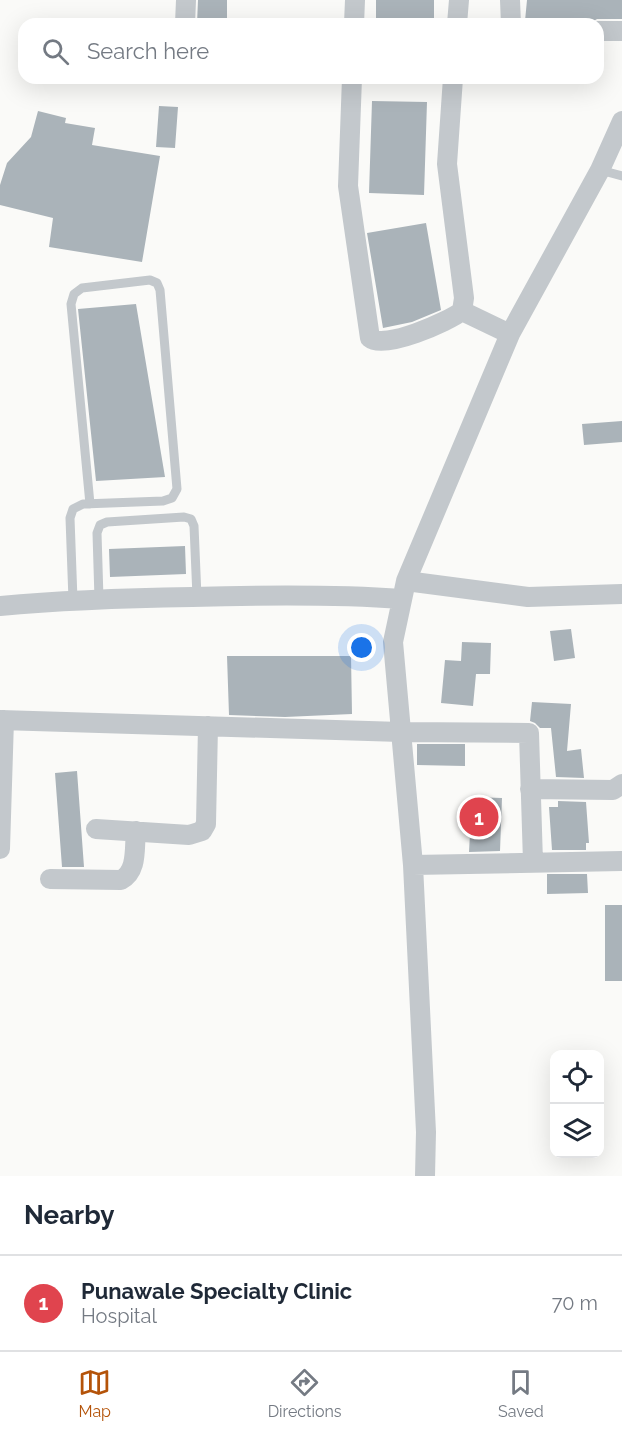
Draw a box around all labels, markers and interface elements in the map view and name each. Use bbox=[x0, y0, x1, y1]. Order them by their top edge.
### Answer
search box bbox=[18, 18, 604, 84]
icon: search bbox=[39, 35, 72, 68]
text: Search here bbox=[87, 38, 209, 64]
your location bbox=[347, 633, 376, 662]
pin: 1 bbox=[460, 794, 498, 840]
map controls bbox=[550, 1050, 604, 1158]
button: locate bbox=[550, 1050, 604, 1104]
button: layers bbox=[550, 1104, 604, 1158]
text: Nearby bbox=[24, 1200, 114, 1230]
text: Punawale Specialty Clinic bbox=[81, 1278, 352, 1304]
text: 1 bbox=[39, 1291, 48, 1315]
text: 70 m bbox=[552, 1291, 598, 1315]
text: Hospital bbox=[81, 1304, 157, 1328]
tab: Map bbox=[78, 1366, 111, 1421]
tab: Directions bbox=[268, 1366, 342, 1421]
tab: Saved bbox=[498, 1366, 544, 1421]

